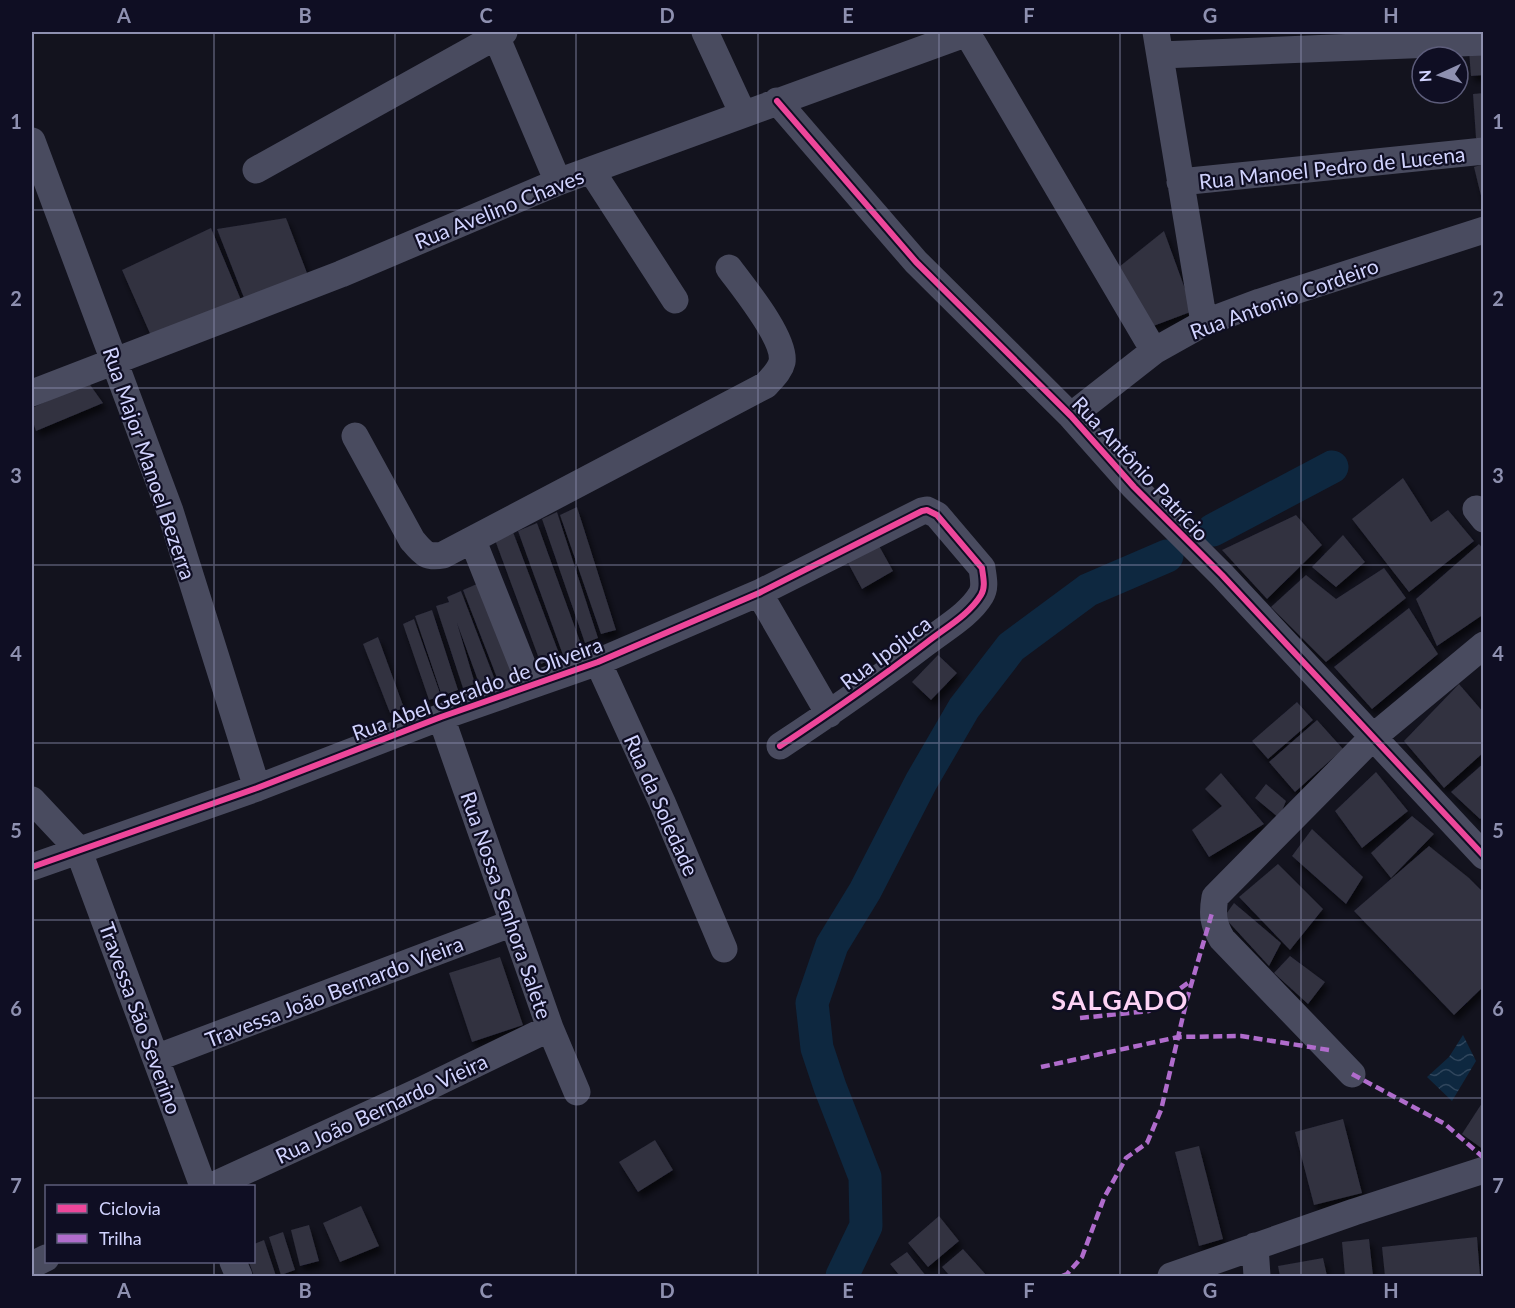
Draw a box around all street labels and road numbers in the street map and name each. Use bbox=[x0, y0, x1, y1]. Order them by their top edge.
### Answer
street label: Rua Manoel Pedro de Lucena bbox=[1198, 141, 1466, 193]
street label: Rua Avelino Chaves bbox=[411, 163, 587, 253]
street label: Rua Antonio Cordeiro bbox=[1186, 252, 1382, 344]
street label: Rua Major Manoel Bezerra bbox=[98, 343, 202, 583]
street label: Rua Antônio Patrício bbox=[1068, 391, 1214, 546]
street label: Rua Ipojuca bbox=[835, 610, 935, 694]
street label: Rua Abel Geraldo de Oliveira bbox=[348, 631, 606, 745]
street label: Rua da Soledade bbox=[620, 730, 704, 880]
street label: Rua Nossa Senhora Salete bbox=[456, 788, 558, 1022]
street label: Travessa São Severino bbox=[95, 919, 187, 1118]
street label: Travessa João Bernardo Vieira bbox=[202, 930, 466, 1052]
street label: Rua João Bernardo Vieira bbox=[271, 1048, 491, 1168]

